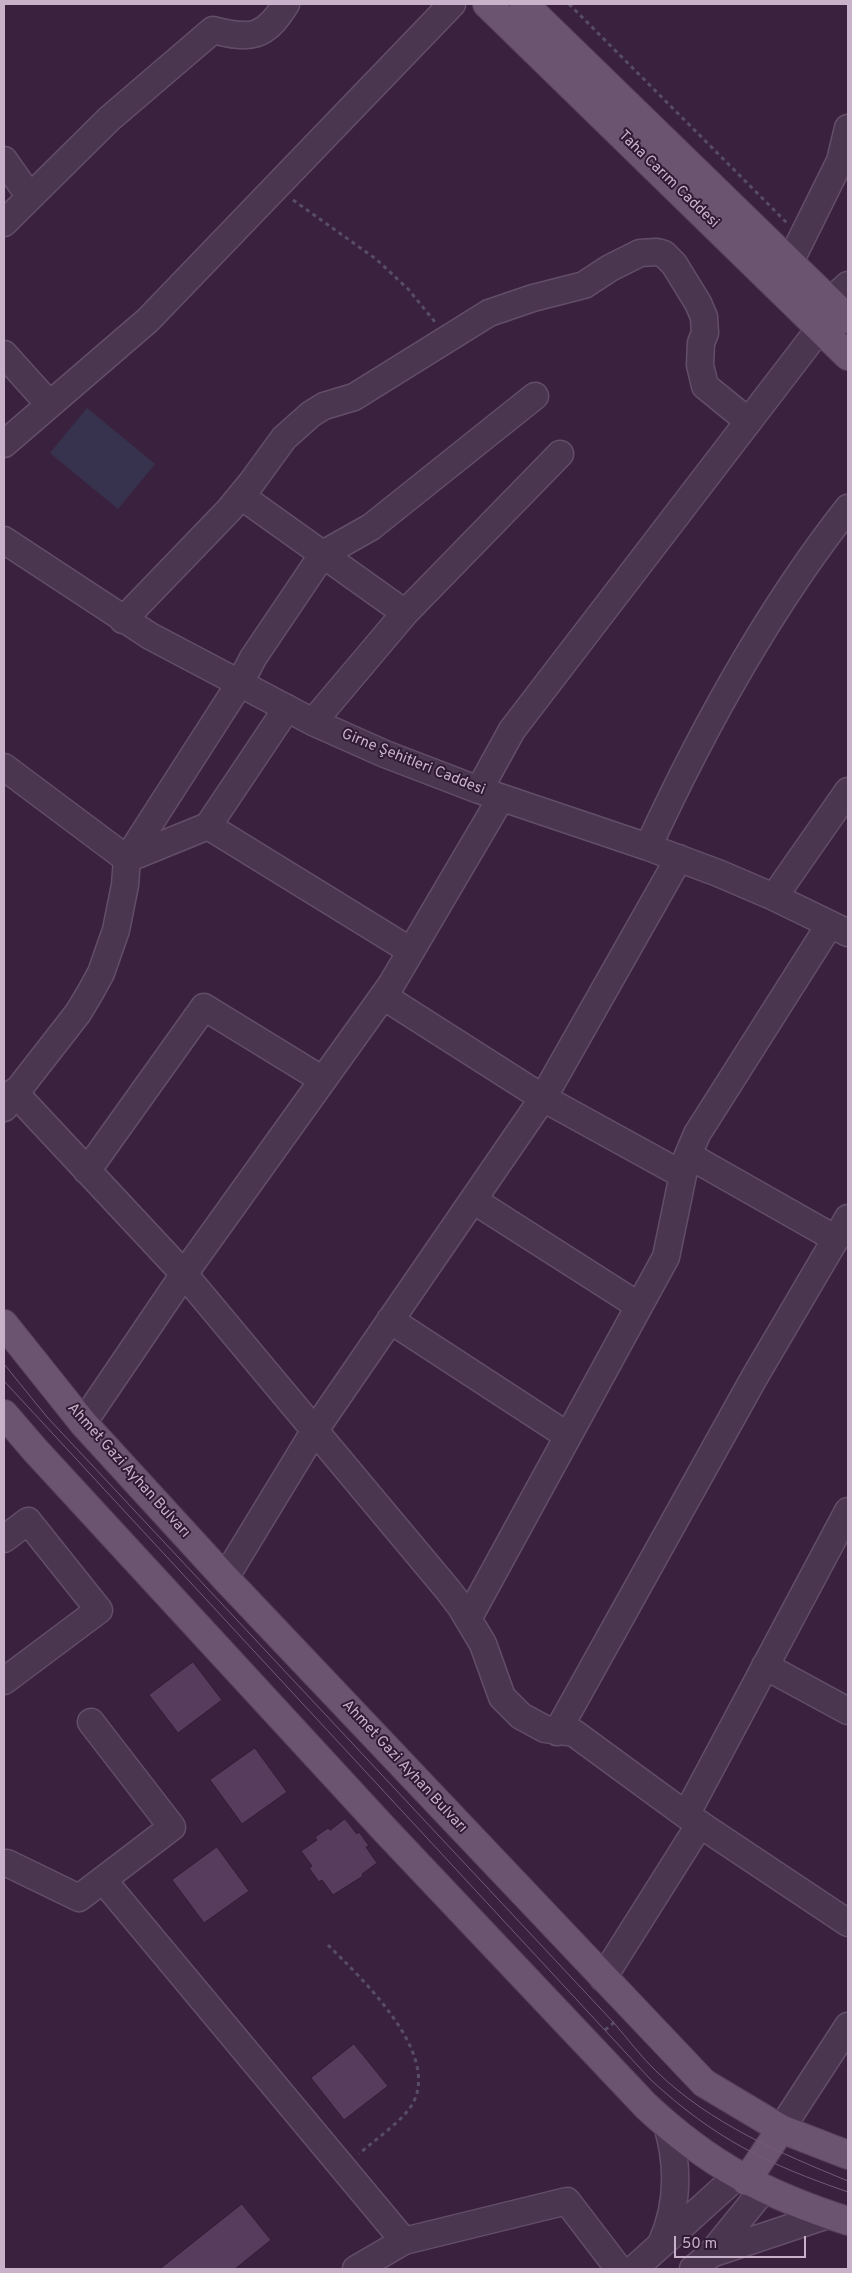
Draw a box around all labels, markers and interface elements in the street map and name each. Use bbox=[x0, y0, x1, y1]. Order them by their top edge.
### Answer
street label: Taha Carım Caddesi bbox=[614, 127, 722, 233]
street label: Girne Şehitleri Caddesi bbox=[339, 726, 487, 800]
street label: Ahmet Gazi Ayhan Bulvarı bbox=[63, 1400, 193, 1542]
street label: Ahmet Gazi Ayhan Bulvarı bbox=[338, 1697, 470, 1837]
scale bar bbox=[677, 2226, 810, 2258]
text: 50 m bbox=[682, 2235, 717, 2254]

